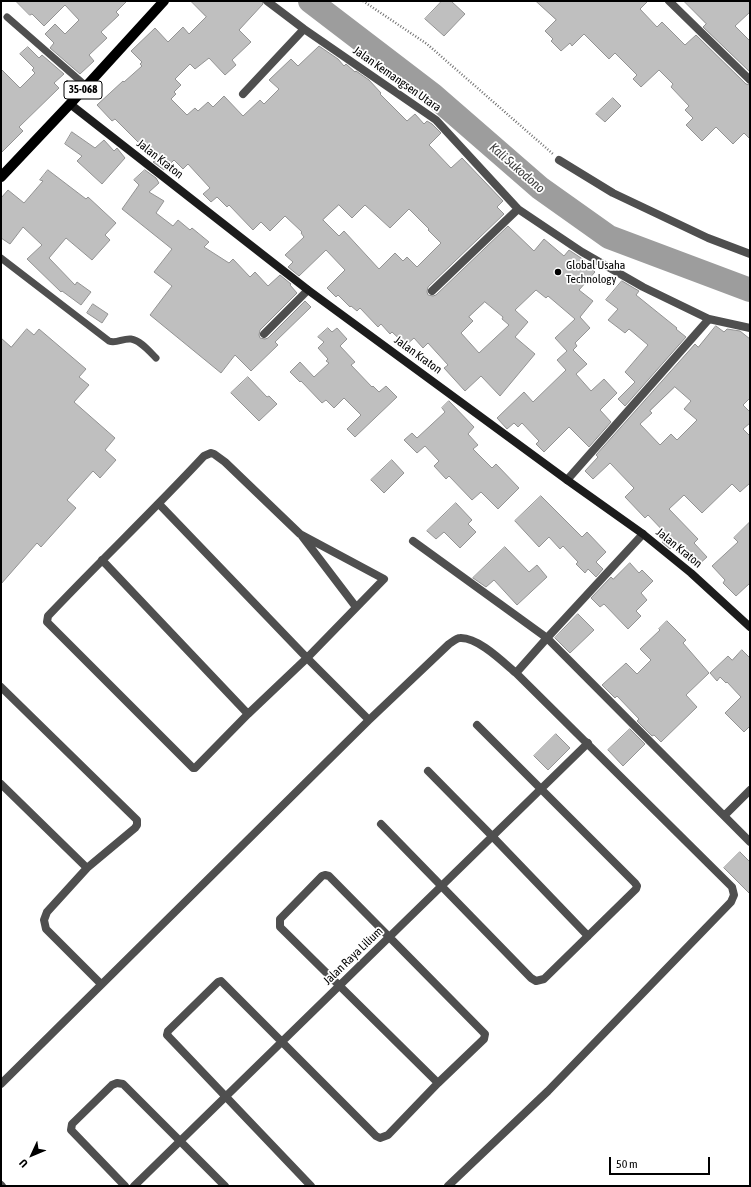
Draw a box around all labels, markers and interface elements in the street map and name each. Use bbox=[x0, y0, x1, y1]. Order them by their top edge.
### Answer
street label: Jalan Kemangsen Utara bbox=[350, 43, 444, 115]
road number: 35-068 bbox=[64, 81, 102, 99]
street label: Jalan Kraton bbox=[134, 136, 186, 182]
water label: Kali Sukodono bbox=[486, 140, 548, 196]
place label: Global Usaha Technology bbox=[566, 258, 625, 286]
marker: Global Usaha Technology bbox=[553, 267, 563, 277]
street label: Jalan Kraton bbox=[391, 333, 445, 377]
street label: Jalan Kraton bbox=[653, 525, 705, 571]
street label: Jalan Raya Lilium bbox=[320, 924, 386, 988]
north arrow bbox=[12, 1135, 52, 1175]
scale bar bbox=[611, 1149, 712, 1175]
text: U bbox=[17, 1157, 30, 1170]
text: 50 m bbox=[616, 1157, 638, 1171]

